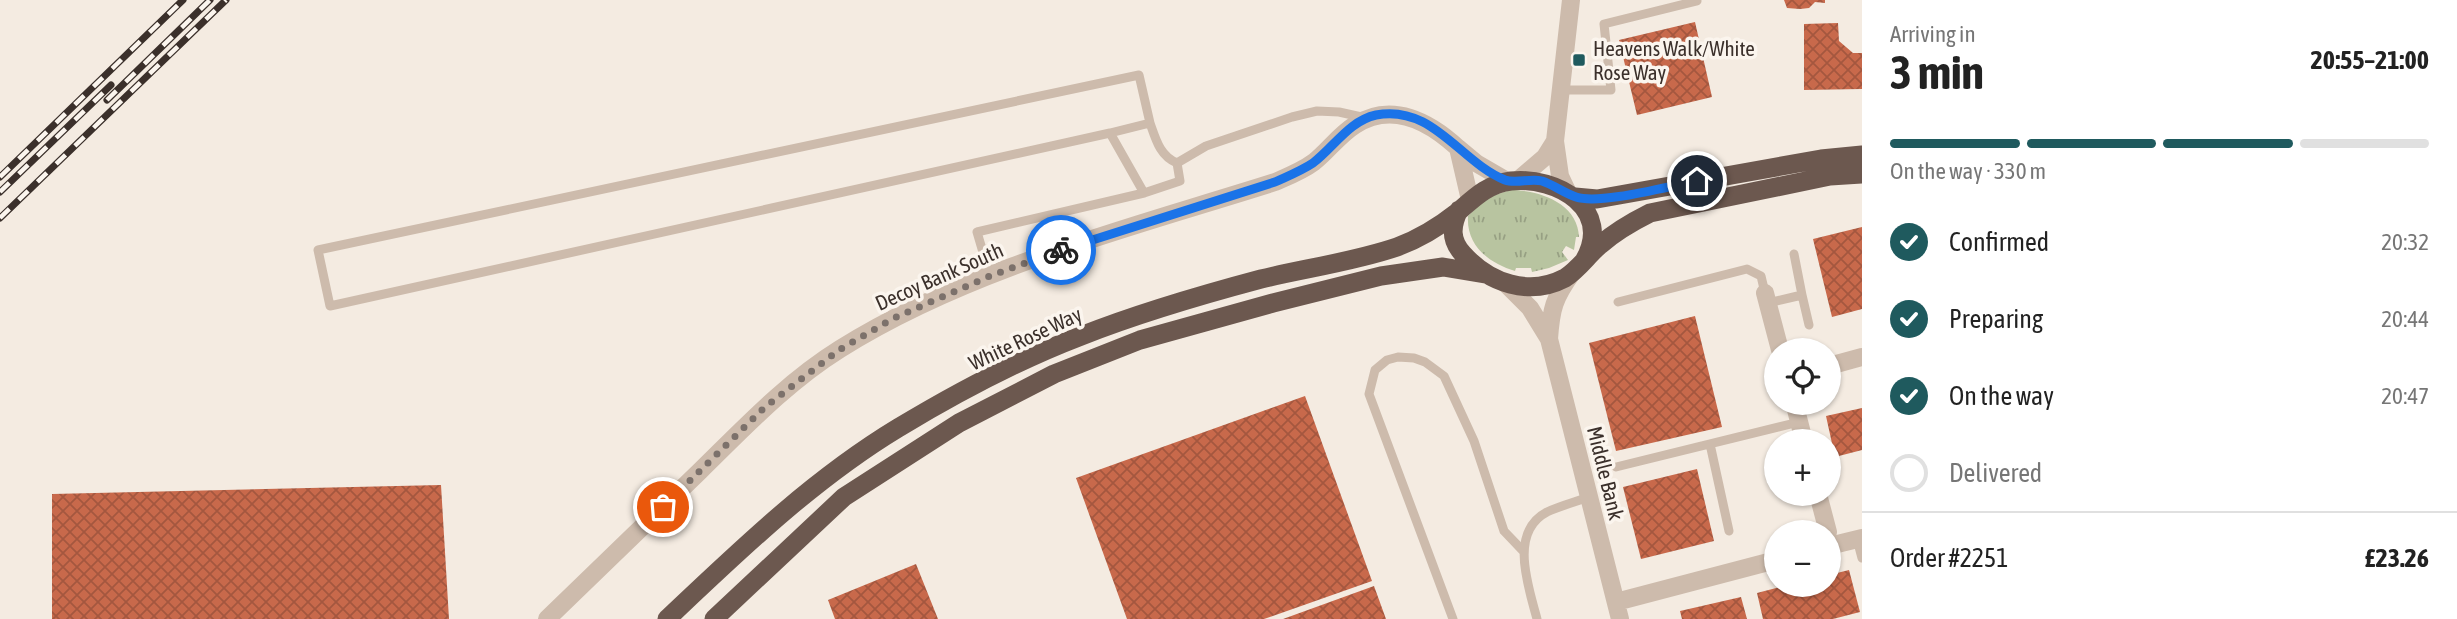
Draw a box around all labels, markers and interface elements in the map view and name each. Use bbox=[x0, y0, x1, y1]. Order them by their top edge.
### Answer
text: Arriving in bbox=[1890, 21, 1976, 47]
place label: Heavens Walk/White Rose Way bbox=[1593, 36, 1755, 84]
text: 20:55–21:00 bbox=[2311, 45, 2429, 75]
text: 3 min bbox=[1890, 46, 1984, 99]
marker: Heavens Walk/White Rose Way bbox=[1571, 52, 1587, 68]
pin bbox=[1667, 151, 1727, 211]
text: On the way · 330 m bbox=[1890, 158, 2046, 184]
icon: home bbox=[1678, 162, 1716, 200]
courier bbox=[1026, 215, 1096, 285]
icon: check bbox=[1890, 223, 1928, 261]
text: Confirmed bbox=[1949, 227, 2049, 257]
text: 20:32 bbox=[2381, 229, 2429, 255]
icon: bike bbox=[1042, 231, 1080, 269]
street label: Decoy Bank South bbox=[871, 237, 1007, 315]
icon: check bbox=[1890, 300, 1928, 338]
street label: White Rose Way bbox=[965, 301, 1086, 375]
text: Preparing bbox=[1949, 304, 2043, 334]
text: 20:44 bbox=[2381, 306, 2429, 332]
map controls bbox=[1764, 338, 1841, 597]
button: locate bbox=[1764, 338, 1841, 415]
icon: check bbox=[1890, 377, 1928, 415]
text: On the way bbox=[1949, 381, 2054, 411]
text: 20:47 bbox=[2381, 383, 2429, 409]
street label: Middle Bank bbox=[1583, 424, 1629, 522]
button: + bbox=[1764, 429, 1841, 506]
text: Delivered bbox=[1949, 458, 2042, 488]
pin bbox=[633, 477, 693, 537]
icon: bag bbox=[644, 488, 682, 526]
button: − bbox=[1764, 520, 1841, 597]
text: Order #2251 bbox=[1890, 543, 2009, 573]
text: £23.26 bbox=[2365, 543, 2429, 573]

